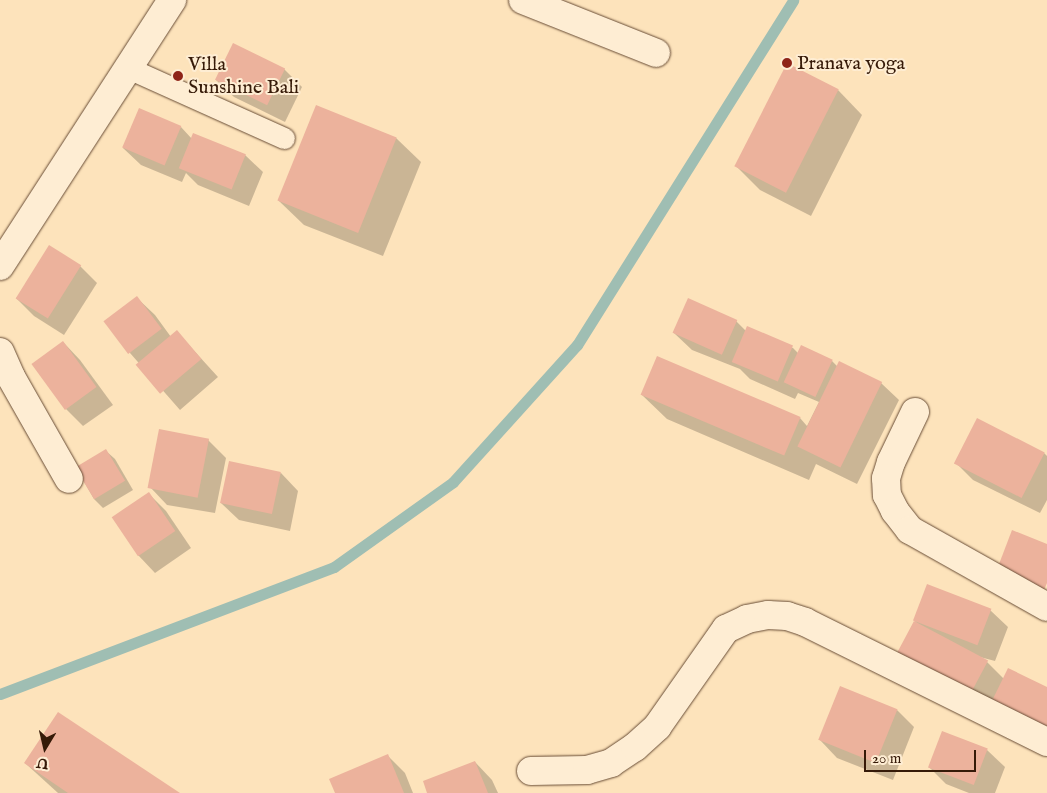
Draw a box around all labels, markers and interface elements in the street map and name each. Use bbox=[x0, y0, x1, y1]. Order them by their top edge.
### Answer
place label: Pranava yoga bbox=[797, 51, 905, 75]
place label: Villa Sunshine Bali bbox=[188, 52, 299, 99]
marker: Pranava yoga bbox=[781, 57, 793, 69]
marker: Villa Sunshine Bali bbox=[172, 70, 184, 82]
north arrow bbox=[20, 723, 70, 773]
scale bar bbox=[867, 740, 980, 772]
text: 20 m bbox=[872, 749, 901, 768]
text: U bbox=[35, 753, 50, 773]

